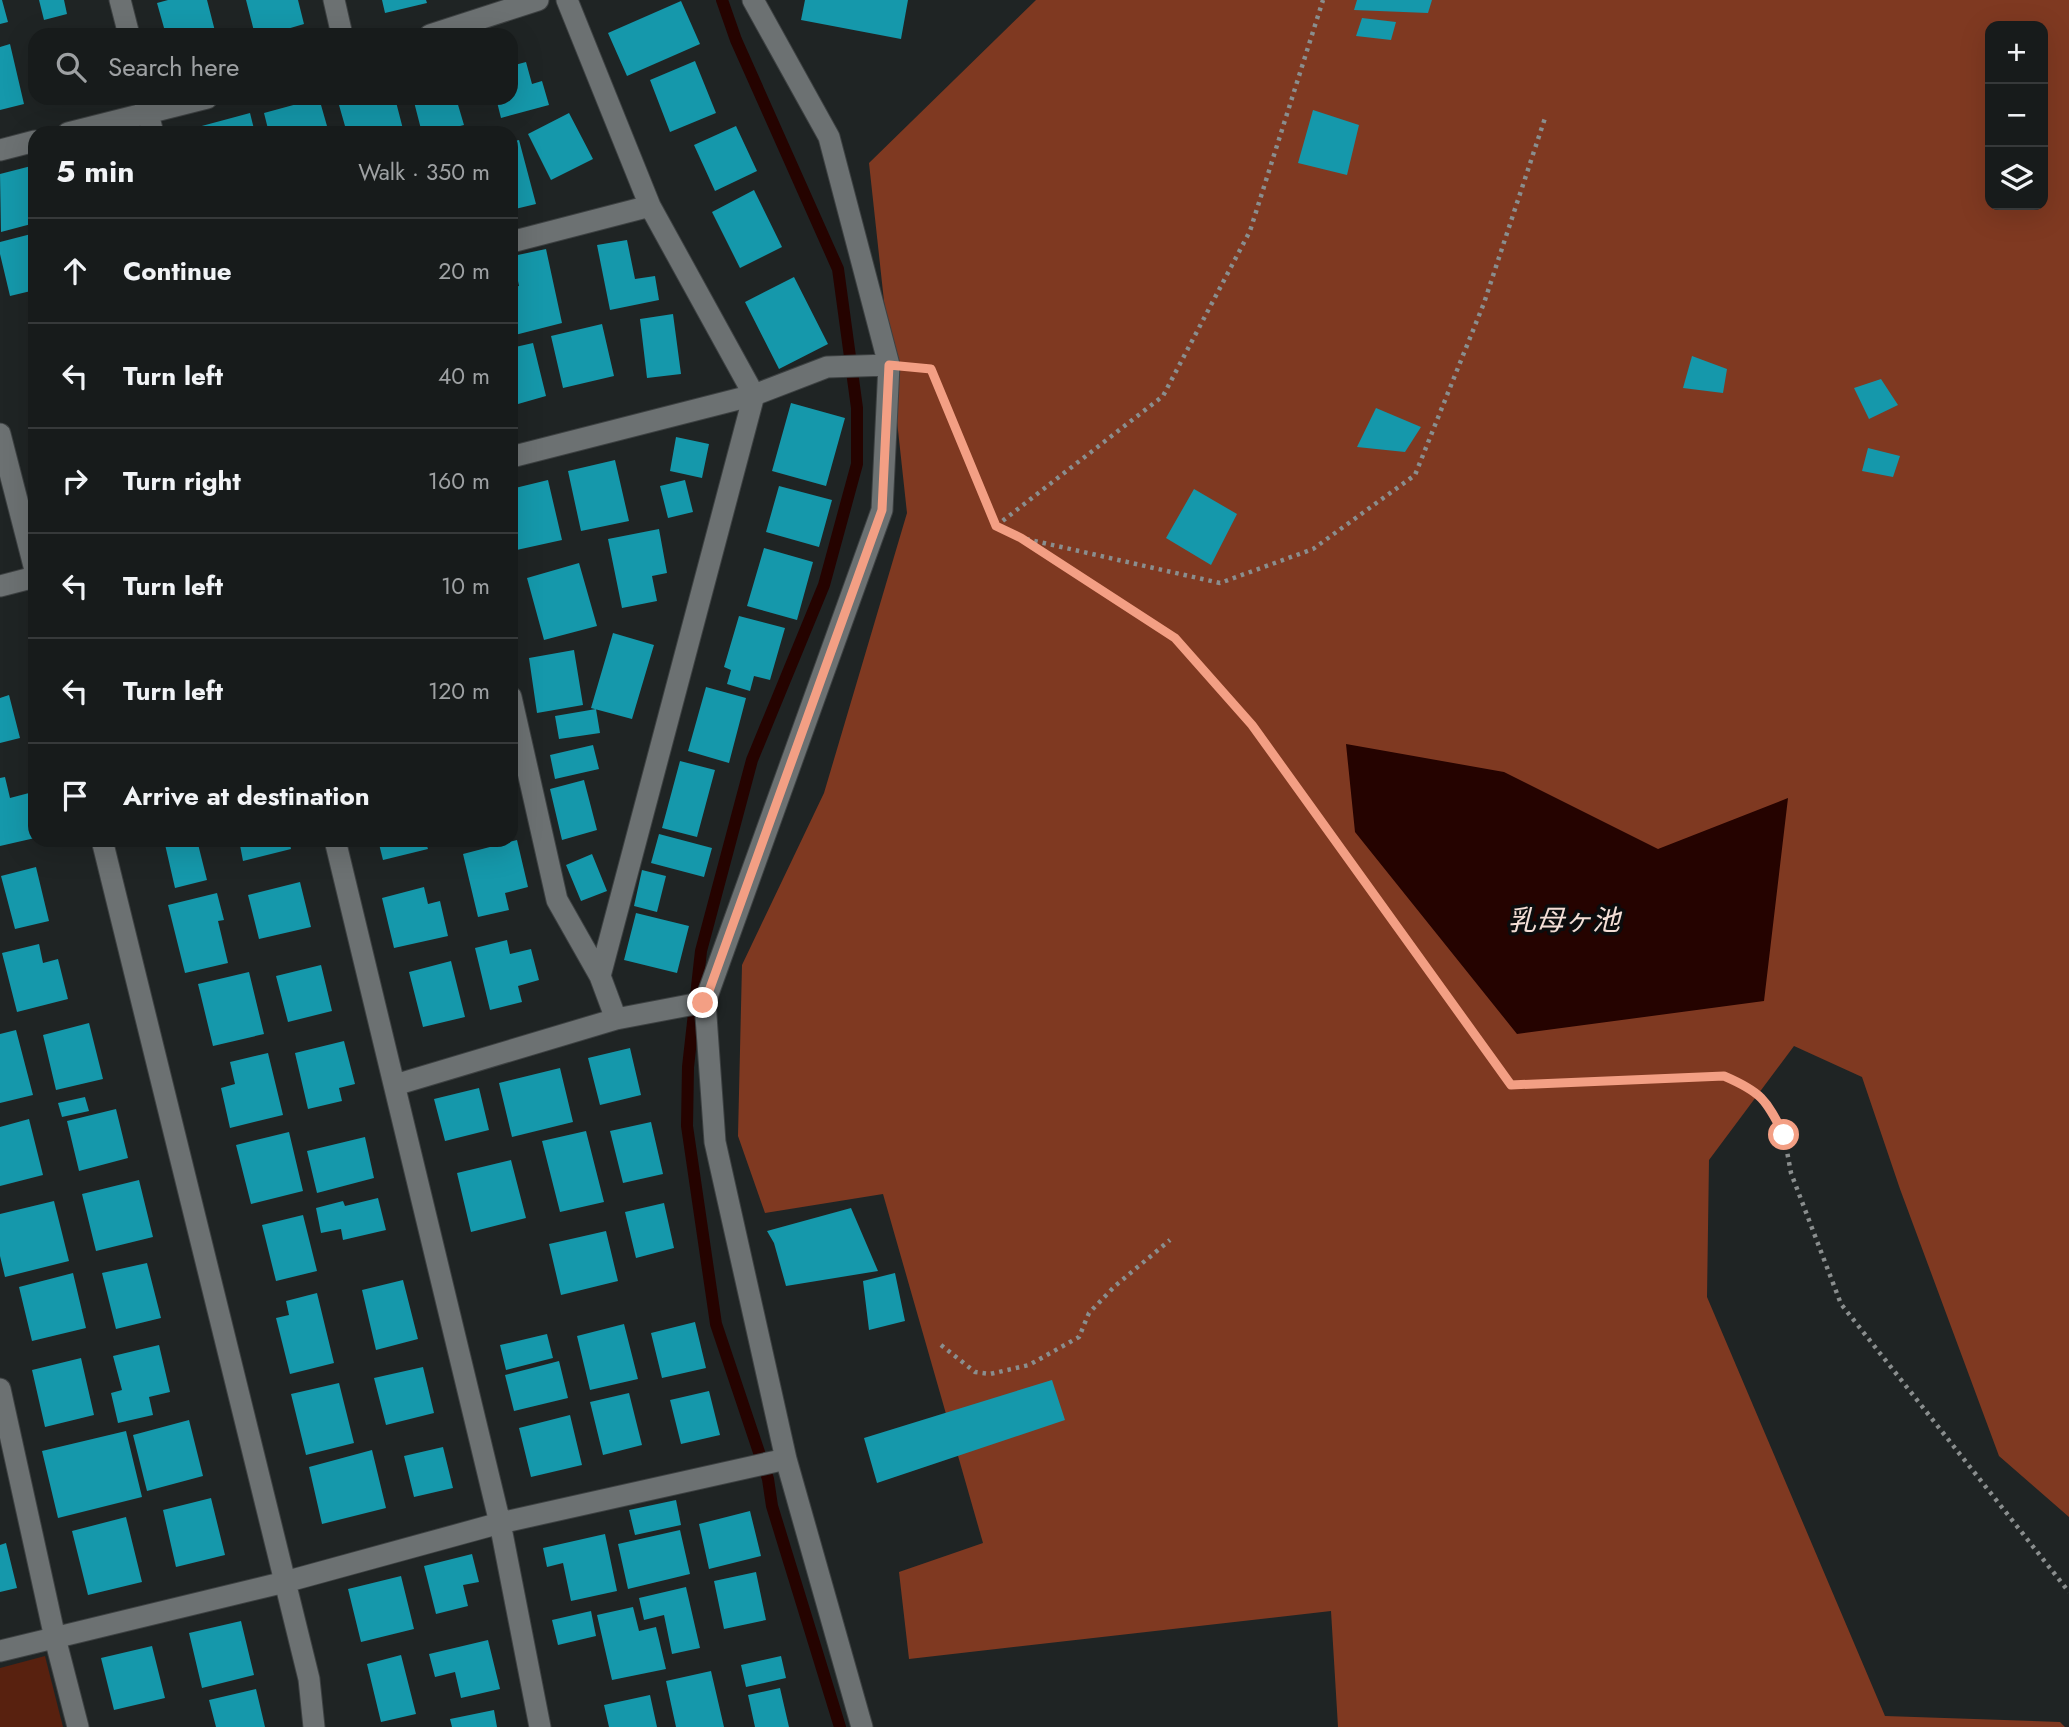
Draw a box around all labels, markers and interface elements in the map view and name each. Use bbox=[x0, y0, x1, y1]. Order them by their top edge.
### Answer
map controls bbox=[1985, 21, 2048, 210]
button: + bbox=[1985, 21, 2048, 84]
search box bbox=[28, 28, 518, 105]
icon: search bbox=[52, 48, 90, 86]
text: Search here bbox=[108, 48, 240, 86]
button: − bbox=[1985, 84, 2048, 147]
button: layers bbox=[1985, 147, 2048, 210]
text: 5 min bbox=[56, 150, 134, 193]
text: Walk · 350 m bbox=[358, 155, 490, 189]
icon: ahead bbox=[56, 252, 94, 290]
text: Continue bbox=[123, 252, 232, 290]
text: 20 m bbox=[438, 254, 490, 288]
icon: left bbox=[56, 357, 94, 395]
text: Turn left bbox=[123, 357, 223, 395]
text: 40 m bbox=[438, 359, 490, 393]
icon: right bbox=[56, 462, 94, 500]
text: Turn right bbox=[123, 462, 241, 500]
text: 160 m bbox=[428, 464, 490, 498]
icon: left bbox=[56, 567, 94, 605]
text: Turn left bbox=[123, 567, 223, 605]
text: 10 m bbox=[441, 569, 490, 603]
icon: left bbox=[56, 672, 94, 710]
text: Turn left bbox=[123, 672, 223, 710]
text: 120 m bbox=[428, 674, 490, 708]
icon: arrive bbox=[56, 777, 94, 815]
text: Arrive at destination bbox=[123, 777, 370, 815]
water label: 乳母ヶ池 bbox=[1508, 900, 1623, 941]
route end bbox=[687, 987, 718, 1018]
route start bbox=[1768, 1119, 1799, 1150]

